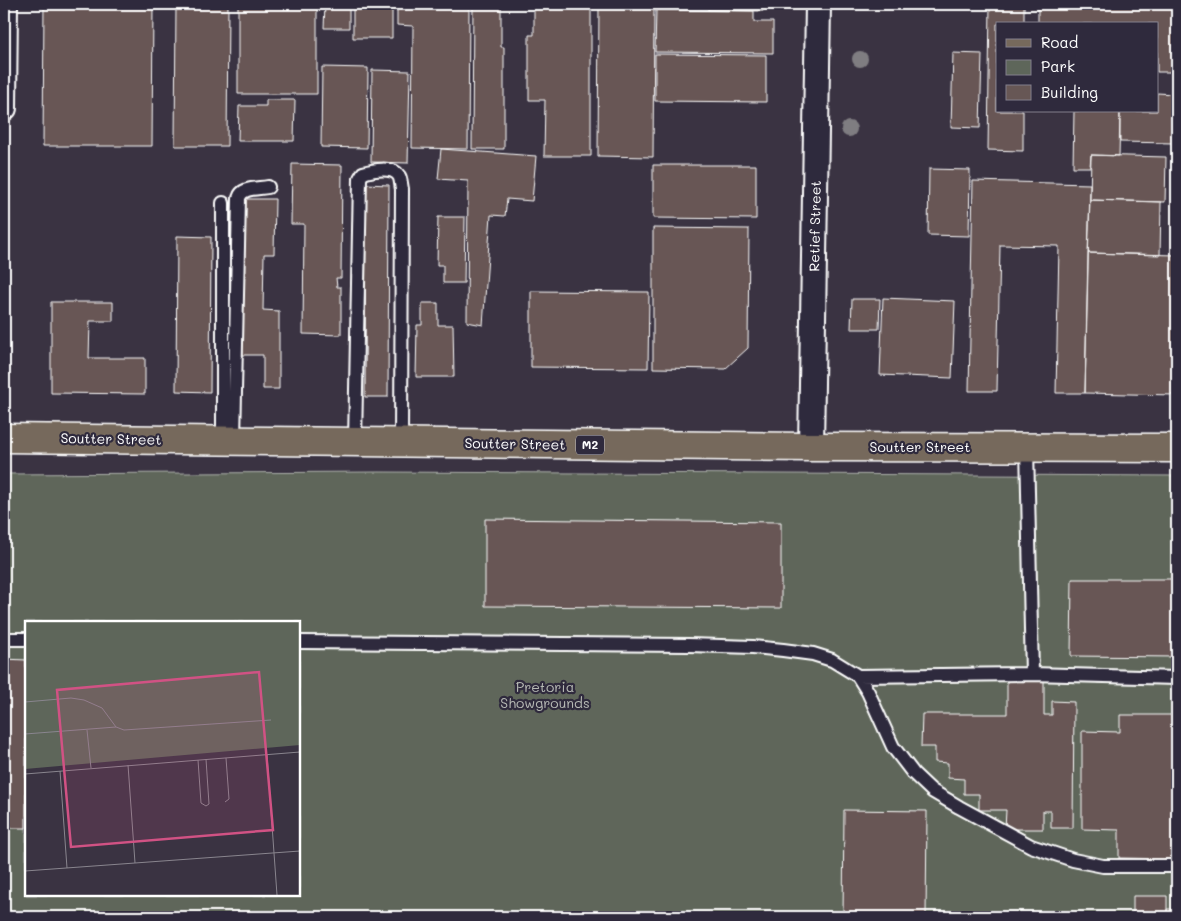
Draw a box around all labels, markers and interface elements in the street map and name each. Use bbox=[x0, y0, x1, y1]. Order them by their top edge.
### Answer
legend bbox=[996, 22, 1158, 112]
text: Road bbox=[1041, 32, 1078, 52]
text: Park bbox=[1041, 56, 1075, 76]
text: Building bbox=[1041, 82, 1098, 102]
street label: Retief Street bbox=[804, 180, 825, 272]
street label: Soutter Street bbox=[60, 428, 162, 449]
street label: Soutter Street bbox=[464, 433, 566, 454]
road number: M2 bbox=[576, 436, 604, 454]
street label: Soutter Street bbox=[870, 437, 970, 456]
inset map bbox=[25, 621, 300, 896]
park label: Pretoria Showgrounds bbox=[500, 677, 590, 712]

